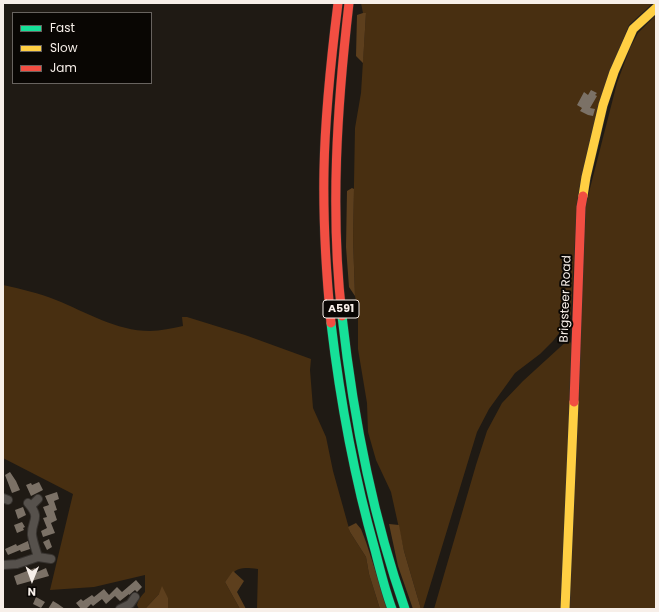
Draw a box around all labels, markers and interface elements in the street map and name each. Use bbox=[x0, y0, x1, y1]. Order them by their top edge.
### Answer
legend bbox=[12, 12, 152, 84]
text: Fast bbox=[50, 19, 75, 36]
text: Slow bbox=[50, 39, 78, 56]
text: Jam bbox=[50, 59, 77, 76]
street label: Brigsteer Road bbox=[557, 255, 575, 343]
road number: A591 bbox=[323, 300, 359, 318]
north arrow bbox=[12, 560, 52, 600]
text: N bbox=[28, 584, 36, 600]

